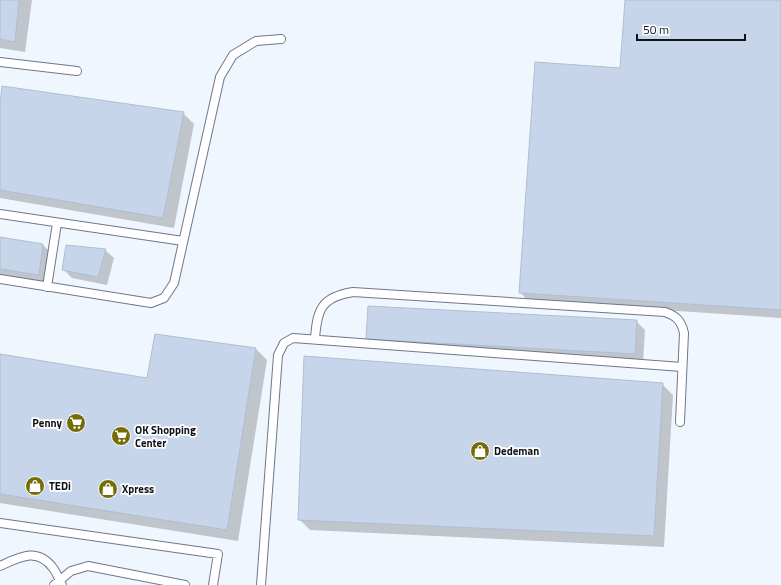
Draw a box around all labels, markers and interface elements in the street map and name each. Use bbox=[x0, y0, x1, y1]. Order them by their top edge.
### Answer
scale bar bbox=[637, 16, 745, 42]
text: 50 m bbox=[643, 20, 669, 39]
supermarket icon: Penny bbox=[65, 412, 87, 434]
place label: Penny bbox=[32, 415, 62, 431]
place label: OK Shopping Center bbox=[135, 422, 196, 451]
supermarket icon: OK Shopping Center bbox=[110, 425, 132, 447]
shop icon: Dedeman bbox=[469, 440, 491, 462]
place label: Dedeman bbox=[494, 443, 539, 459]
shop icon: TEDi bbox=[24, 475, 46, 497]
place label: TEDi bbox=[49, 478, 71, 494]
shop icon: Xpress bbox=[97, 478, 119, 500]
place label: Xpress bbox=[122, 481, 154, 497]

